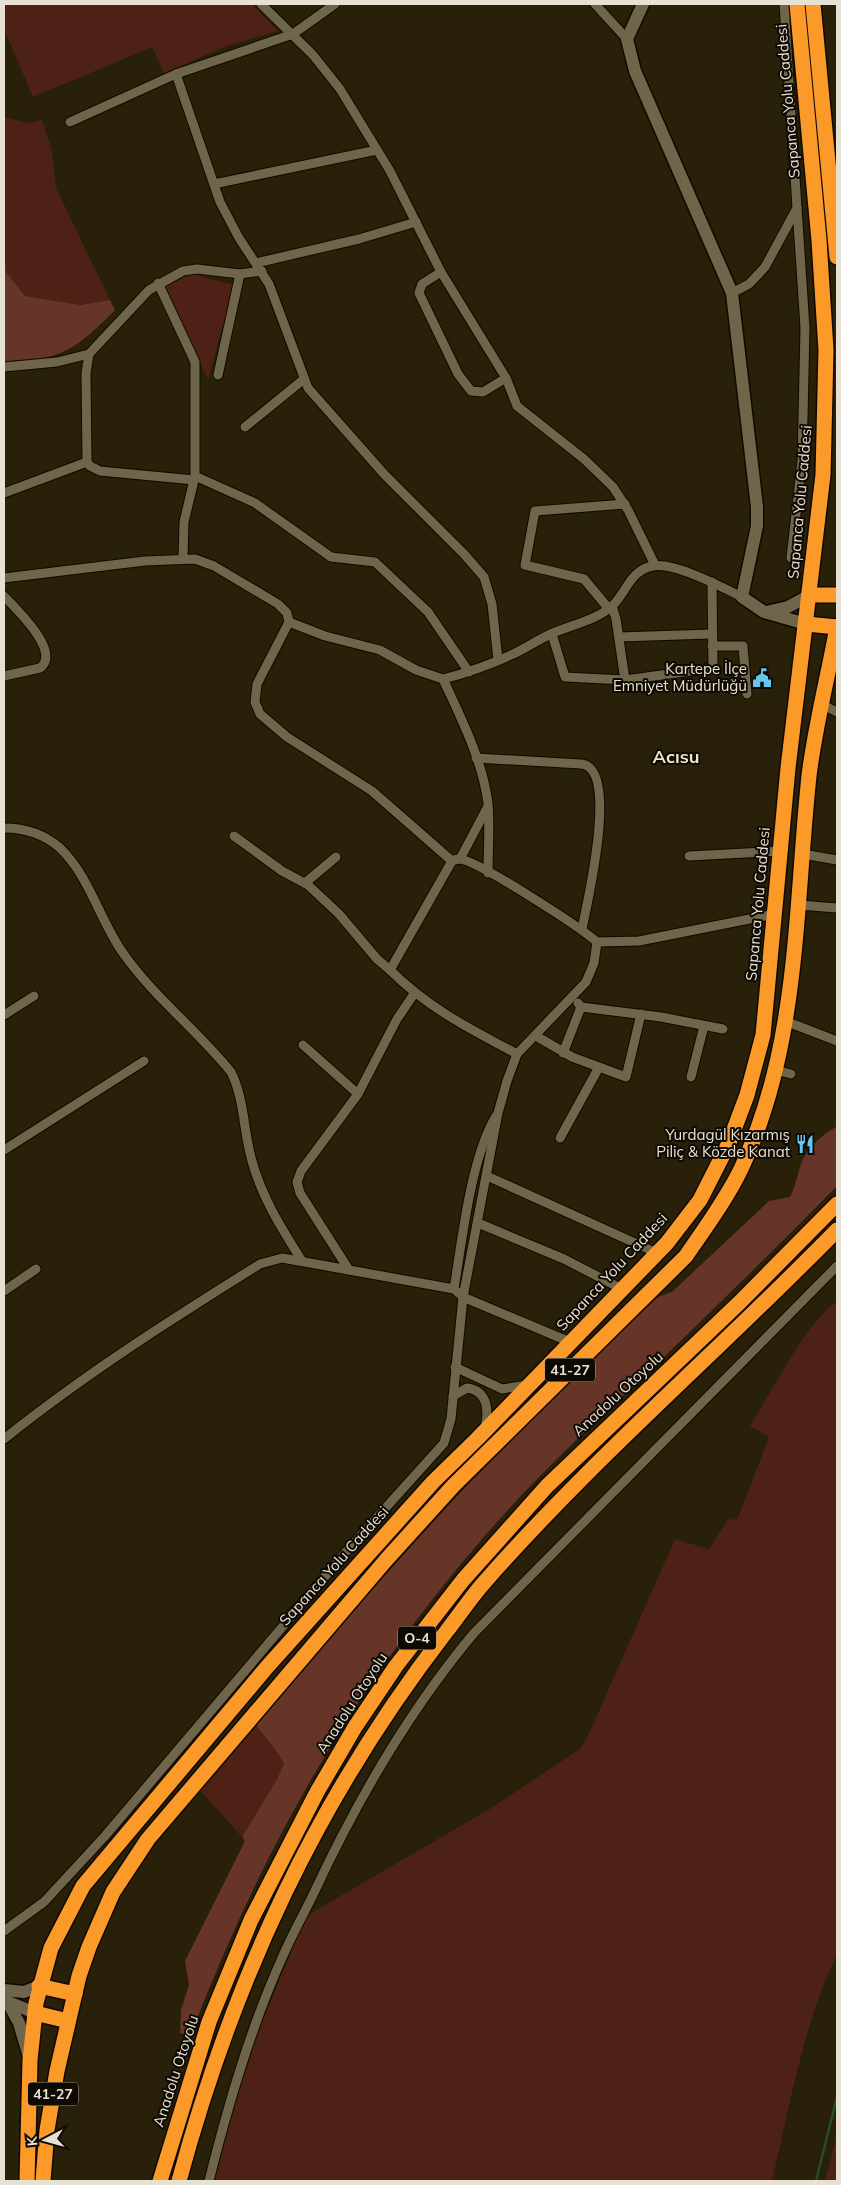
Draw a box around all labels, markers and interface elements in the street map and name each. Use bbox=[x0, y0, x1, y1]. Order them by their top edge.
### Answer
street label: Sapanca Yolu Caddesi bbox=[771, 23, 804, 179]
street label: Sapanca Yolu Caddesi bbox=[783, 424, 816, 580]
place label: Kartepe İlçe Emniyet Müdürlüğü bbox=[613, 659, 747, 695]
public building icon: Kartepe İlçe Emniyet Müdürlüğü bbox=[751, 667, 773, 689]
district label: Acısu bbox=[653, 745, 699, 768]
street label: Sapanca Yolu Caddesi bbox=[741, 826, 774, 982]
place label: Yurdagül Kızarmış Piliç & Közde Kanat bbox=[656, 1125, 790, 1161]
restaurant icon: Yurdagül Kızarmış Piliç & Közde Kanat bbox=[794, 1133, 816, 1155]
street label: Sapanca Yolu Caddesi bbox=[552, 1209, 671, 1335]
street label: Anadolu Otoyolu bbox=[569, 1347, 667, 1440]
road number: 41-27 bbox=[545, 1358, 595, 1382]
street label: Sapanca Yolu Caddesi bbox=[275, 1502, 392, 1629]
road number: O-4 bbox=[398, 1626, 436, 1650]
street label: Anadolu Otoyolu bbox=[312, 1649, 391, 1757]
street label: Anadolu Otoyolu bbox=[149, 2013, 203, 2129]
road number: 41-27 bbox=[28, 2082, 78, 2106]
north arrow bbox=[20, 2115, 70, 2165]
text: K bbox=[23, 2135, 42, 2147]

